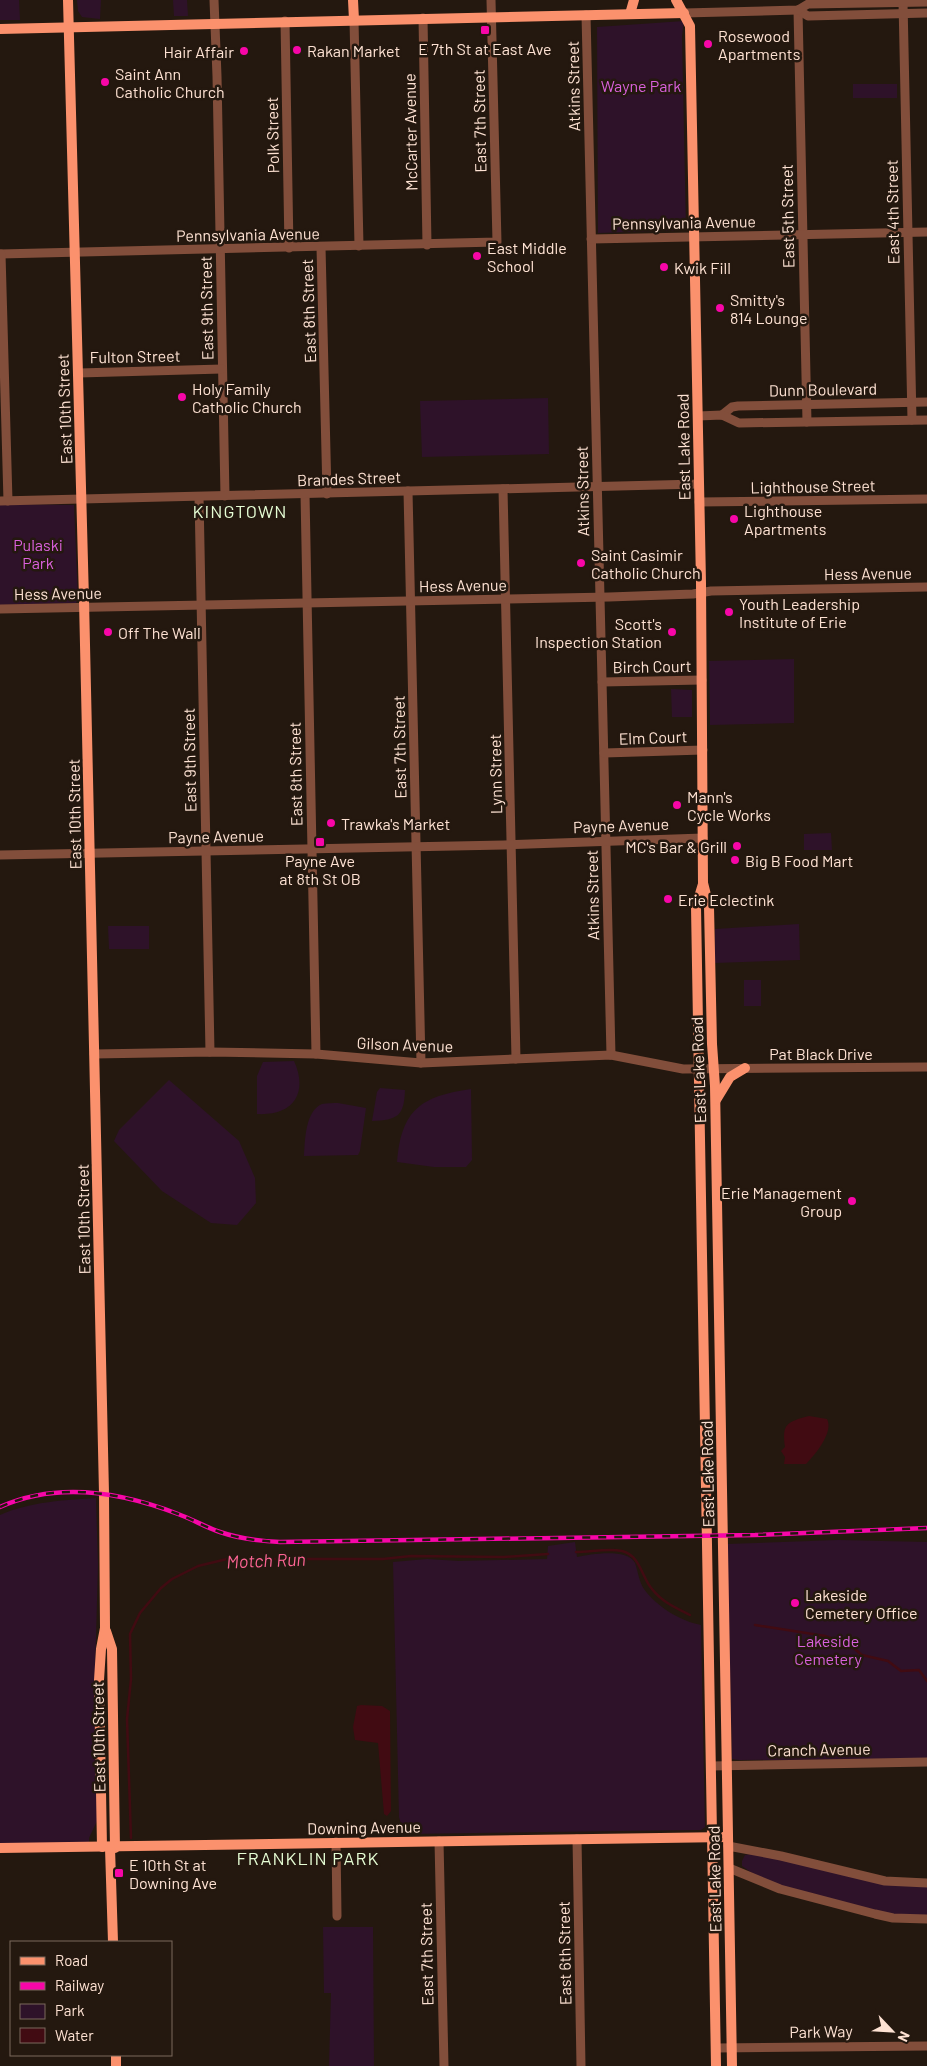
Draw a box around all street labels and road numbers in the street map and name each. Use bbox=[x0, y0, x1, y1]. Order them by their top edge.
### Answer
street label: Atkins Street bbox=[563, 41, 583, 131]
street label: East 7th Street bbox=[469, 69, 489, 173]
street label: McCarter Avenue bbox=[399, 73, 421, 191]
street label: Polk Street bbox=[262, 97, 282, 173]
street label: East 4th Street bbox=[882, 159, 902, 265]
street label: East 5th Street bbox=[777, 164, 797, 268]
street label: Pennsylvania Avenue bbox=[612, 211, 756, 233]
street label: Pennsylvania Avenue bbox=[176, 223, 320, 245]
street label: East 9th Street bbox=[196, 256, 216, 360]
street label: East 8th Street bbox=[297, 259, 319, 363]
street label: Fulton Street bbox=[89, 346, 181, 366]
street label: East 10th Street bbox=[53, 353, 75, 465]
street label: Dunn Boulevard bbox=[769, 379, 877, 399]
street label: East Lake Road bbox=[673, 394, 693, 500]
street label: Atkins Street bbox=[572, 446, 592, 536]
street label: Brandes Street bbox=[297, 467, 401, 489]
street label: Lighthouse Street bbox=[750, 475, 876, 497]
street label: Hess Avenue bbox=[824, 563, 912, 583]
street label: Hess Avenue bbox=[419, 575, 507, 595]
street label: Hess Avenue bbox=[14, 583, 102, 603]
street label: Birch Court bbox=[612, 656, 692, 676]
street label: East 7th Street bbox=[389, 695, 409, 799]
street label: East 9th Street bbox=[179, 708, 199, 812]
street label: East 8th Street bbox=[285, 722, 305, 826]
street label: Elm Court bbox=[618, 726, 688, 748]
street label: Lynn Street bbox=[485, 734, 505, 814]
street label: East 10th Street bbox=[64, 759, 84, 869]
street label: Payne Avenue bbox=[573, 814, 669, 836]
street label: Payne Avenue bbox=[168, 826, 264, 846]
street label: Atkins Street bbox=[582, 850, 602, 940]
street label: East Lake Road bbox=[687, 1016, 709, 1124]
street label: Gilson Avenue bbox=[356, 1033, 454, 1055]
street label: Pat Black Drive bbox=[769, 1044, 873, 1063]
street label: East 10th Street bbox=[73, 1164, 93, 1274]
street label: East Lake Road bbox=[697, 1421, 717, 1527]
street label: East 10th Street bbox=[88, 1682, 108, 1792]
street label: Cranch Avenue bbox=[767, 1739, 871, 1759]
street label: Downing Avenue bbox=[307, 1817, 421, 1837]
street label: East Lake Road bbox=[704, 1826, 724, 1932]
street label: East 6th Street bbox=[554, 1901, 574, 2005]
street label: East 7th Street bbox=[416, 1902, 436, 2006]
street label: Park Way bbox=[789, 2021, 853, 2041]

